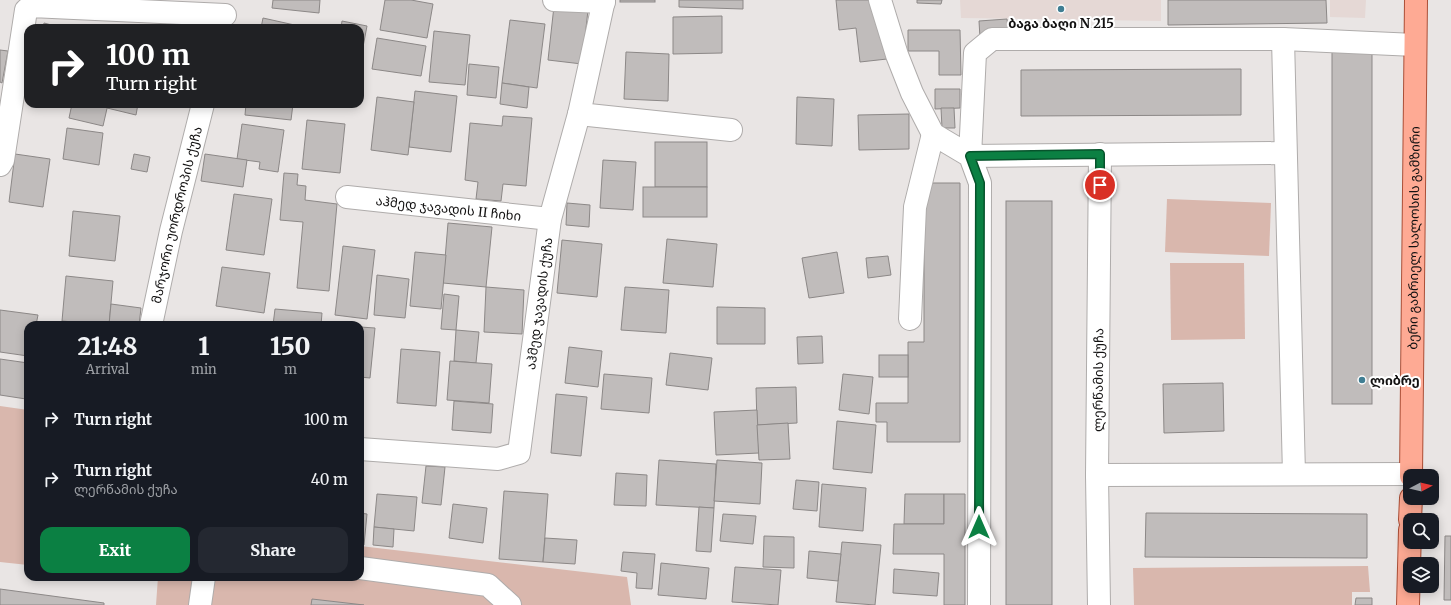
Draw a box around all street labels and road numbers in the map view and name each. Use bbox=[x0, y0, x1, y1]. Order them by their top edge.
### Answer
street label: მარჯორი უორდროპის ქუჩა bbox=[148, 125, 206, 305]
street label: ბერი გაბრიელ სალოსის გამზირი bbox=[1404, 126, 1424, 350]
street label: აჰმედ ჯავადის II ჩიხი bbox=[375, 192, 522, 225]
street label: აჰმედ ჯავადის ქუჩა bbox=[522, 236, 556, 371]
street label: ლერწამის ქუჩა bbox=[1089, 328, 1107, 432]

